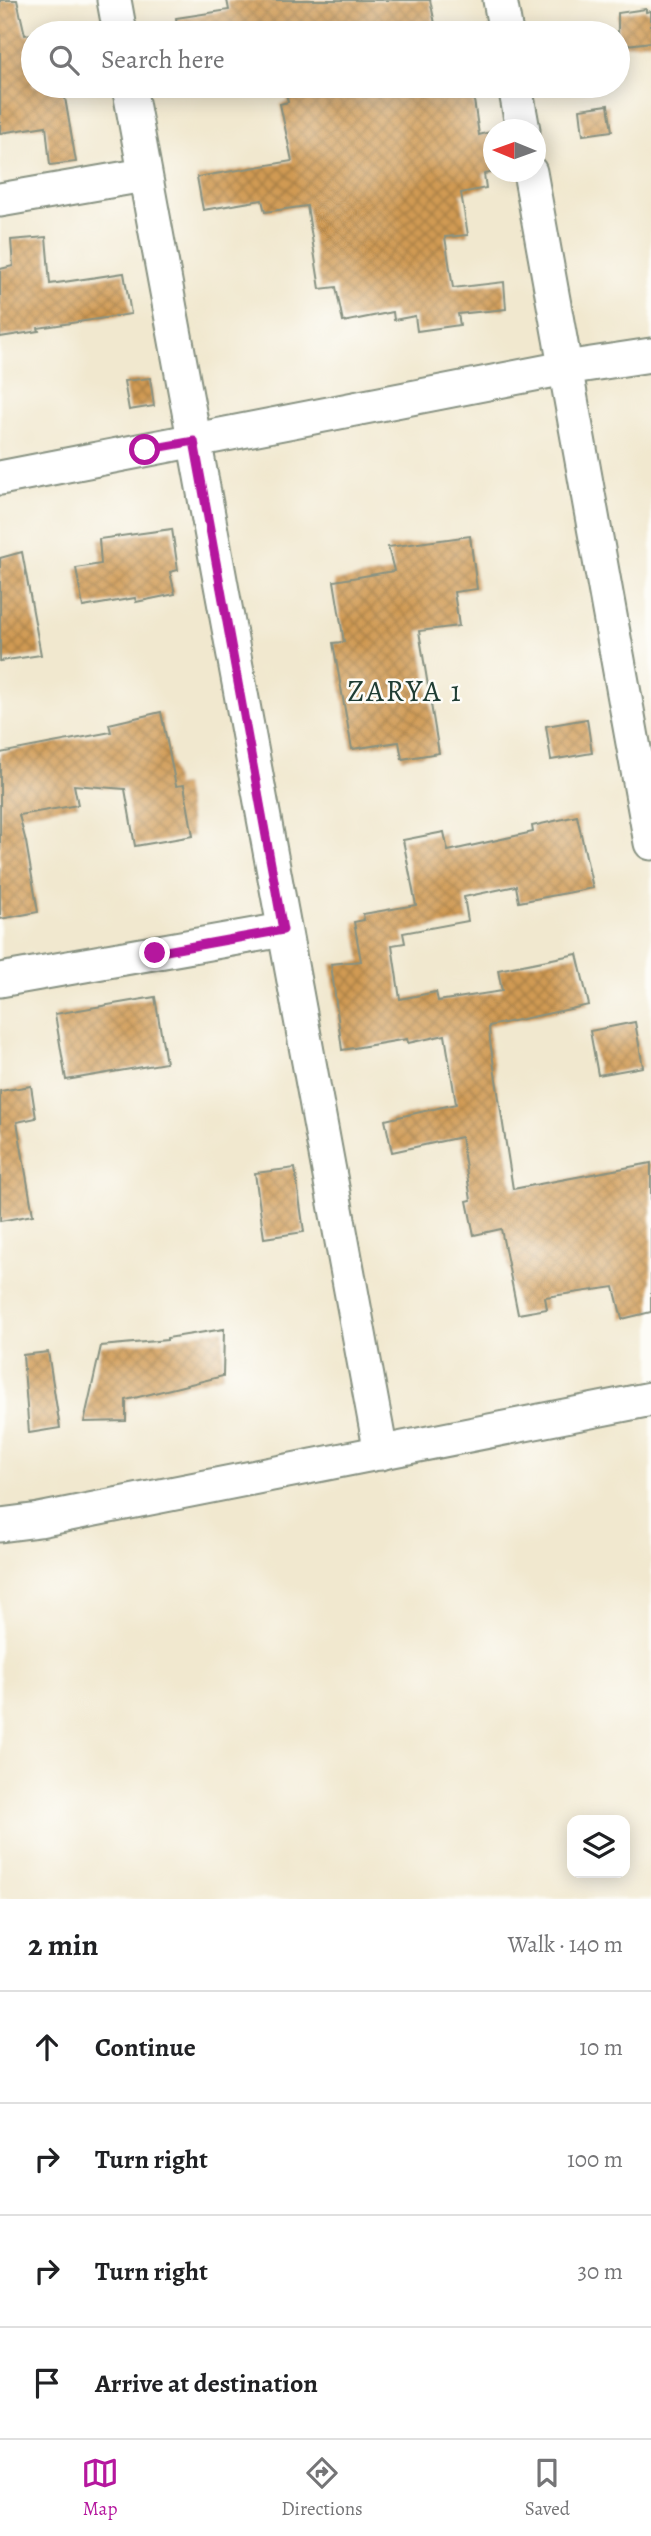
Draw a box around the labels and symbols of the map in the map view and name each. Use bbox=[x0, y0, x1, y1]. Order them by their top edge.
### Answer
north arrow bbox=[483, 119, 546, 182]
route start bbox=[129, 434, 160, 465]
district label: ZARYA 1 bbox=[347, 671, 463, 711]
route end bbox=[139, 937, 170, 968]

